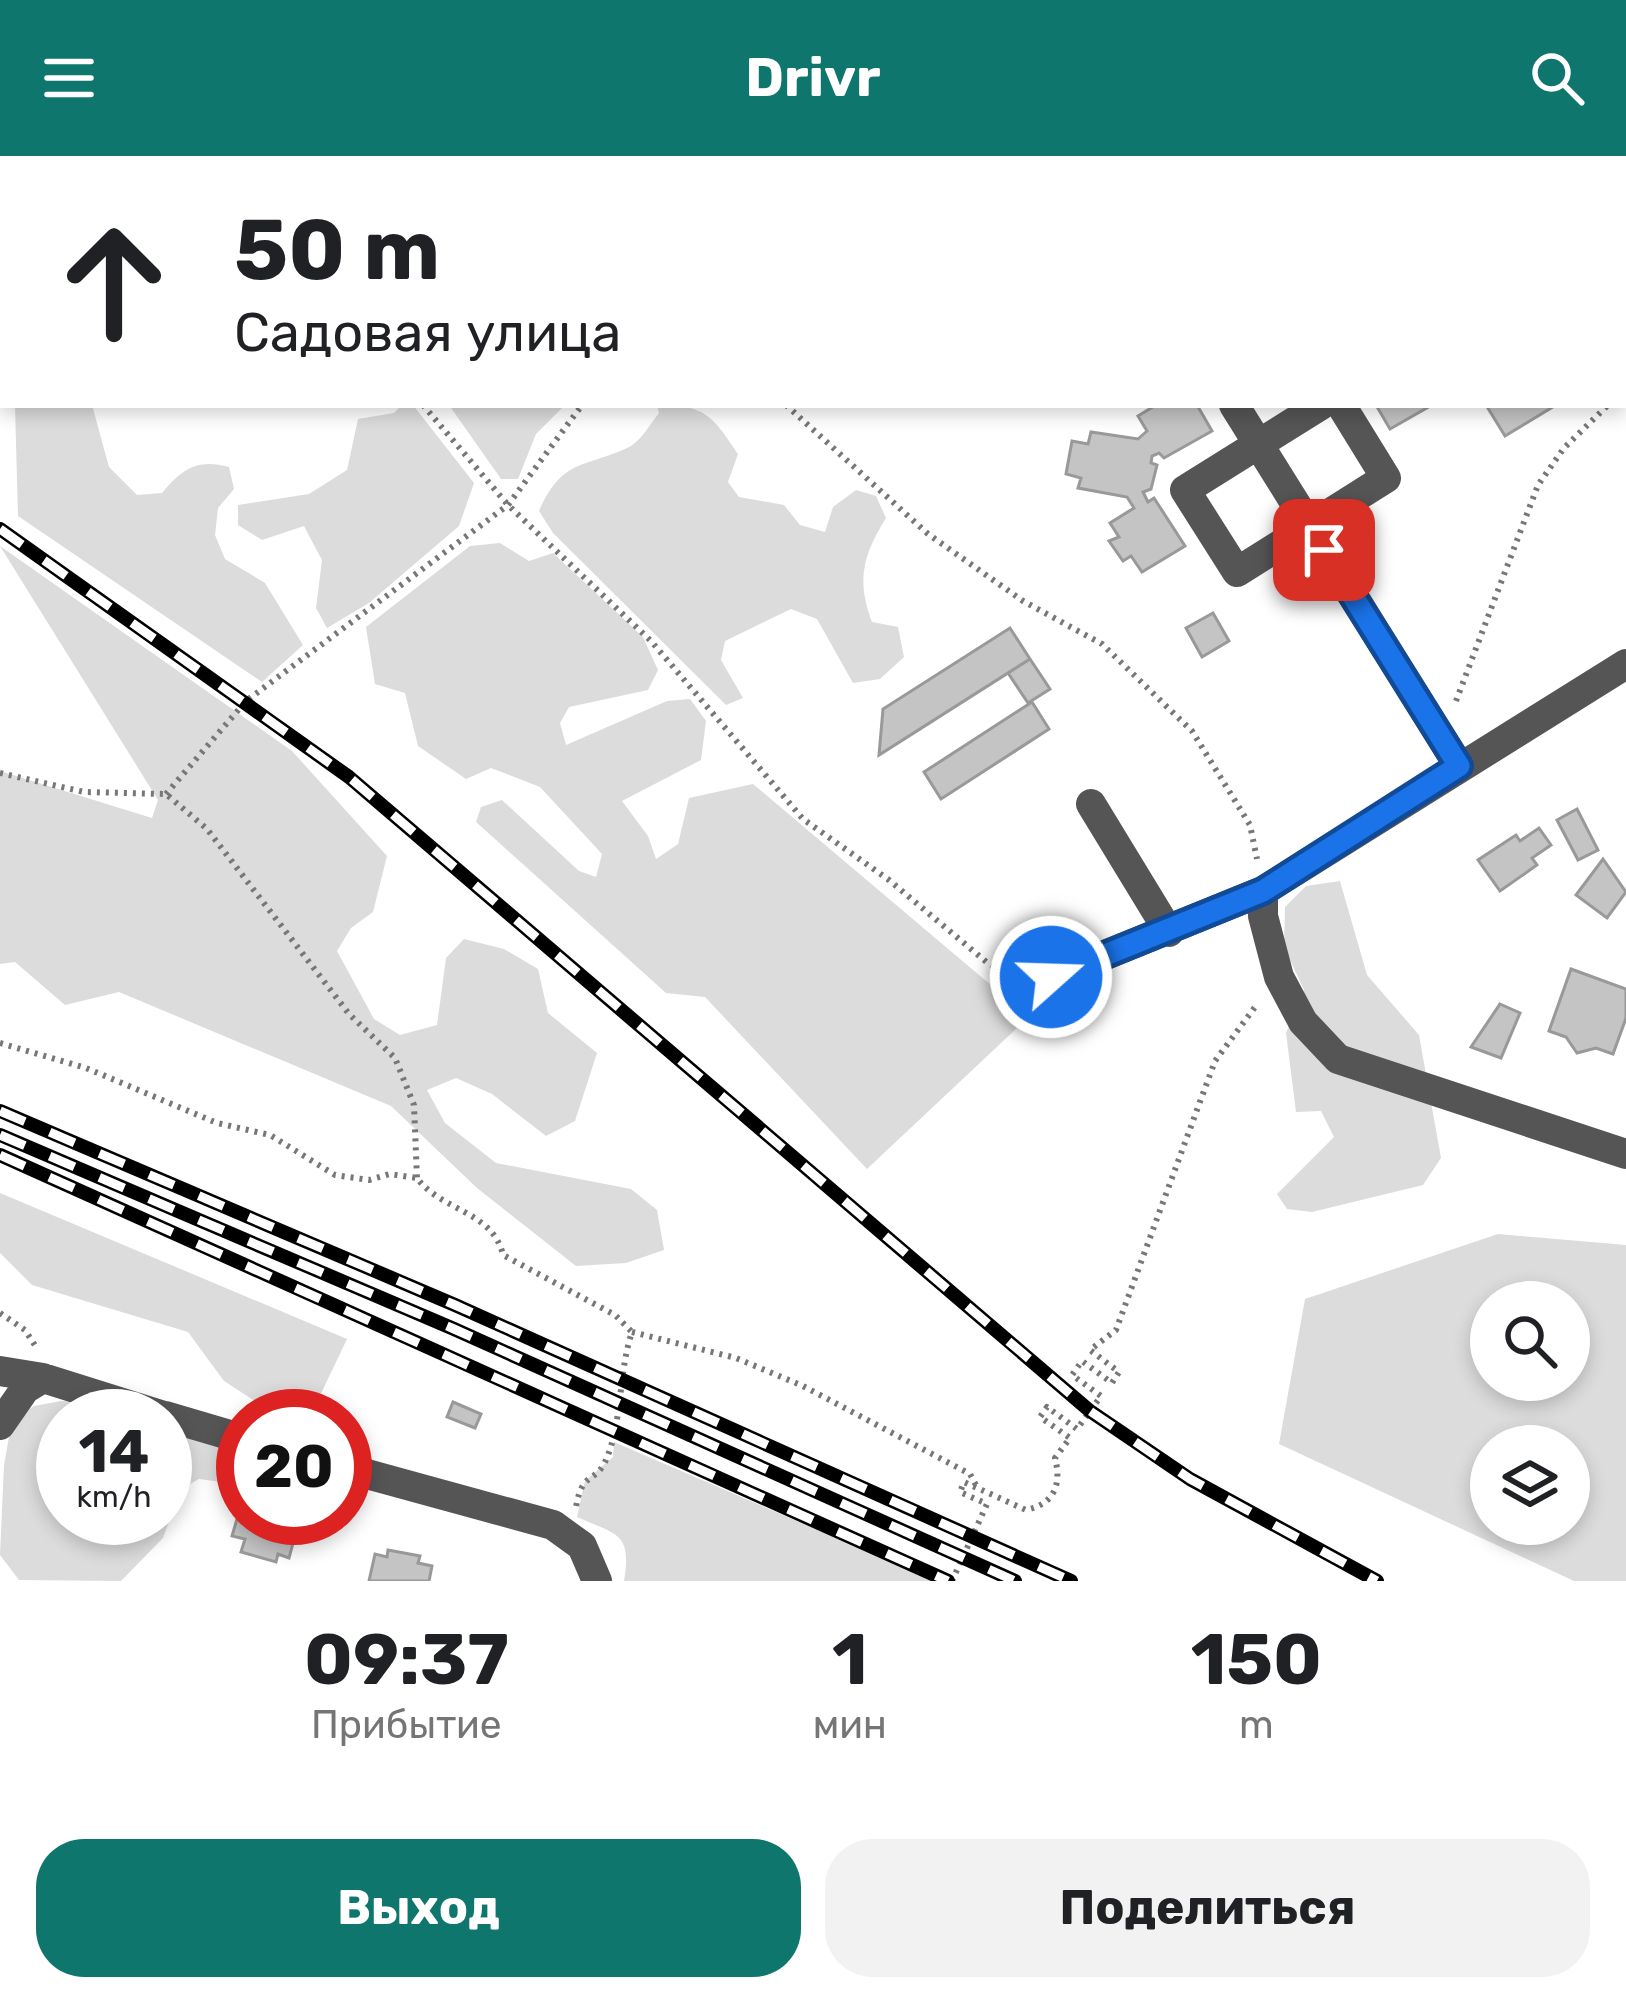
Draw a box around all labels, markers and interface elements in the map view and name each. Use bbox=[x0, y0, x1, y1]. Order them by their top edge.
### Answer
icon: menu bbox=[36, 45, 102, 111]
icon: search bbox=[1524, 45, 1590, 111]
text: Drivr bbox=[745, 46, 881, 110]
text: 50 m bbox=[234, 200, 440, 300]
icon: ahead bbox=[36, 204, 192, 360]
text: Садовая улица bbox=[234, 301, 621, 365]
pin bbox=[1273, 499, 1375, 601]
icon: arrive bbox=[1291, 517, 1357, 583]
position arrow bbox=[988, 914, 1114, 1040]
map controls bbox=[1470, 1281, 1590, 1545]
button: search bbox=[1470, 1281, 1590, 1401]
speed limit sign: 20 bbox=[216, 1389, 372, 1545]
text: 14 bbox=[79, 1416, 149, 1487]
button: layers bbox=[1470, 1425, 1590, 1545]
text: km/h bbox=[77, 1479, 151, 1515]
text: 09:37 bbox=[304, 1617, 509, 1702]
text: 1 bbox=[832, 1617, 868, 1702]
text: 150 bbox=[1191, 1617, 1322, 1702]
text: Прибытие bbox=[311, 1702, 502, 1748]
text: мин bbox=[813, 1702, 887, 1748]
text: m bbox=[1239, 1702, 1274, 1748]
button: Выход bbox=[36, 1839, 801, 1977]
button: Поделиться bbox=[825, 1839, 1590, 1977]

